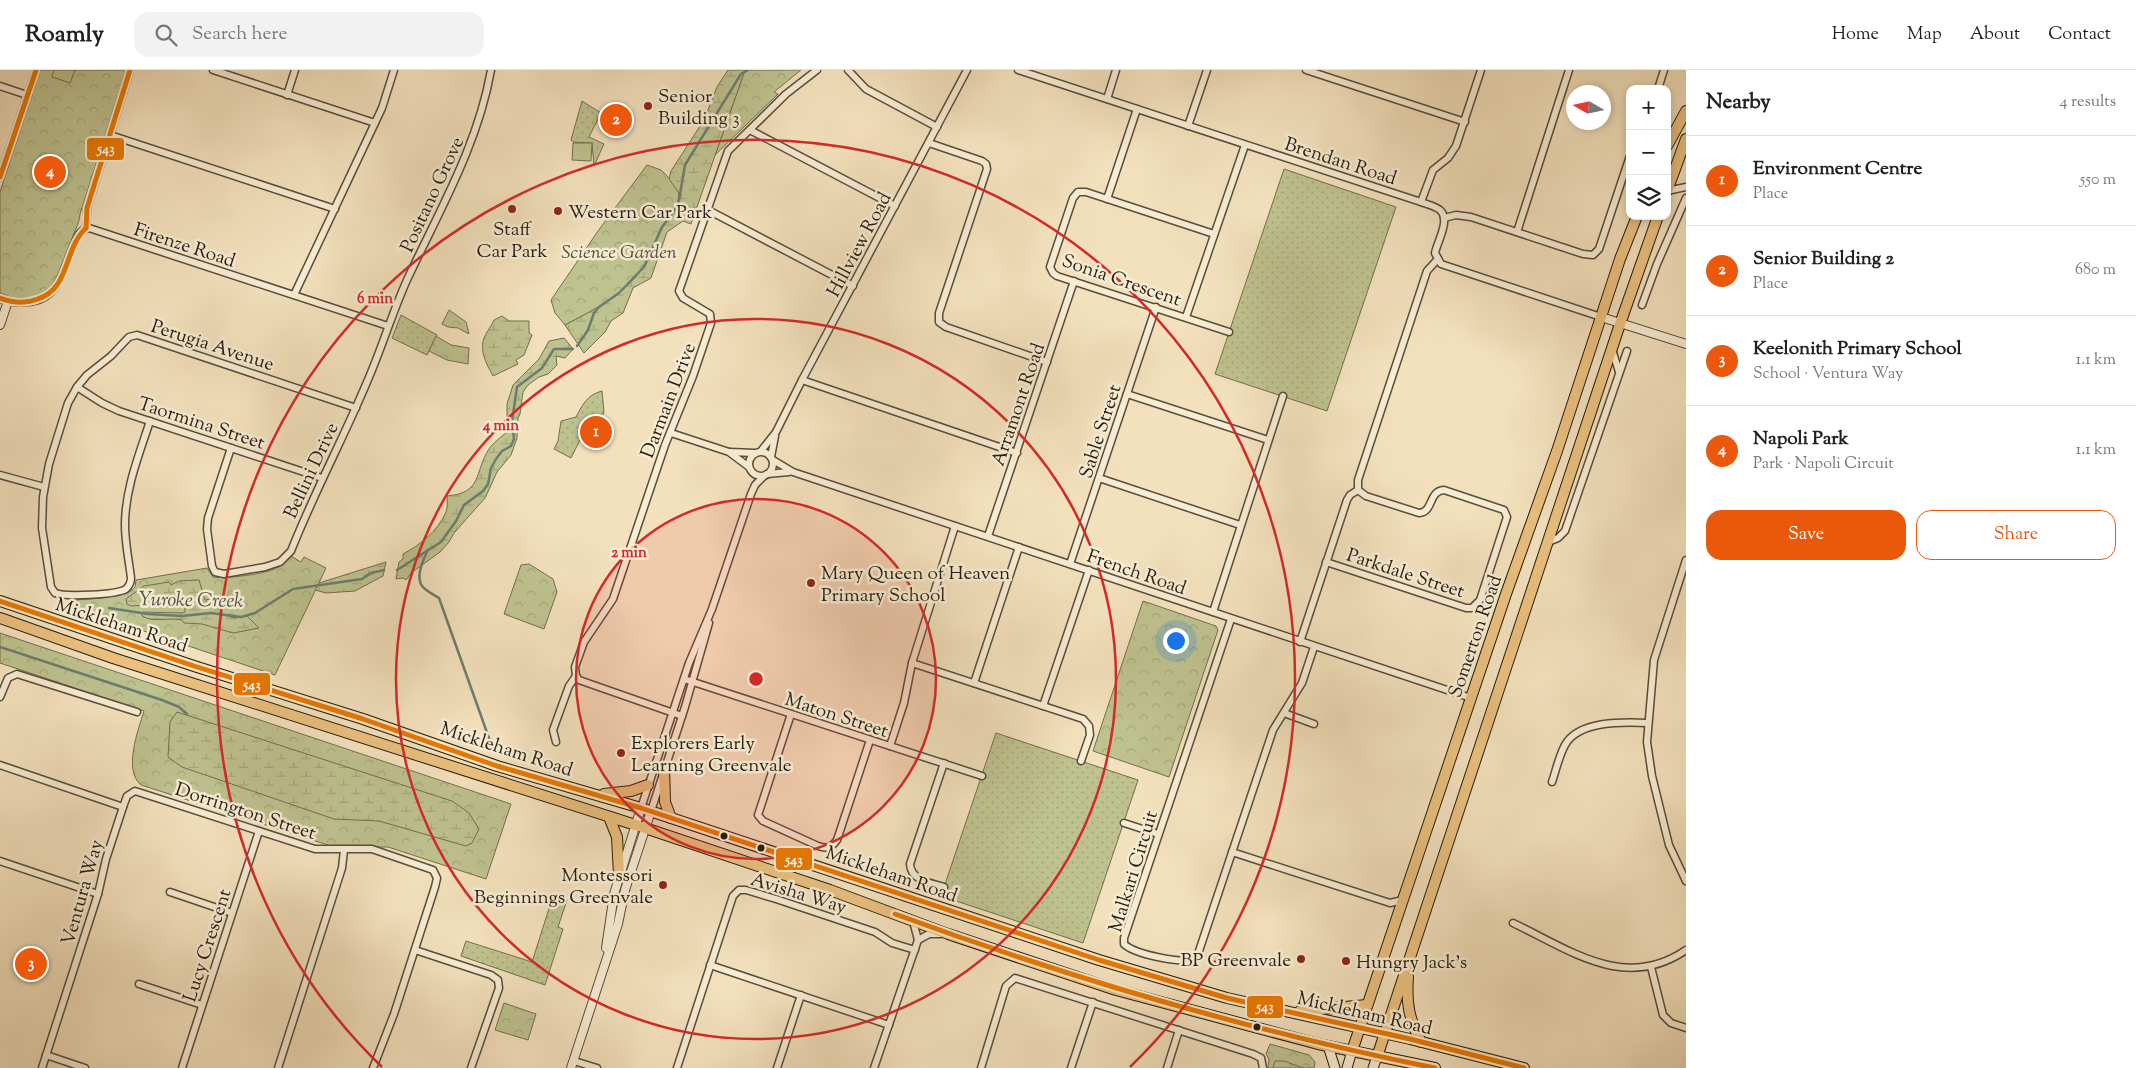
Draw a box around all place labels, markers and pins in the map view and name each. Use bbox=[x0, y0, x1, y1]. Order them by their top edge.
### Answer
place label: Senior Building 3 bbox=[658, 84, 740, 133]
marker: Senior Building 3 bbox=[642, 100, 654, 112]
pin: 2 bbox=[600, 101, 632, 139]
pin: 4 bbox=[34, 153, 66, 191]
place label: Western Car Park bbox=[568, 200, 713, 227]
marker: Staff Car Park bbox=[506, 203, 518, 215]
marker: Western Car Park bbox=[552, 205, 564, 217]
place label: Staff Car Park bbox=[476, 217, 548, 266]
pin: 1 bbox=[580, 413, 612, 451]
place label: Mary Queen of Heaven Primary School bbox=[821, 561, 1010, 610]
marker: Mary Queen of Heaven Primary School bbox=[805, 577, 817, 589]
centre of rings bbox=[747, 670, 765, 688]
place label: Explorers Early Learning Greenvale bbox=[631, 731, 792, 780]
marker: Explorers Early Learning Greenvale bbox=[615, 747, 627, 759]
unlabelled marker bbox=[719, 831, 729, 841]
unlabelled marker bbox=[756, 843, 766, 853]
place label: Montessori Beginnings Greenvale bbox=[474, 863, 653, 912]
marker: Montessori Beginnings Greenvale bbox=[657, 879, 669, 891]
pin: 3 bbox=[15, 945, 47, 983]
place label: BP Greenvale bbox=[1181, 948, 1291, 975]
place label: Hungry Jack's bbox=[1356, 950, 1467, 977]
marker: BP Greenvale bbox=[1295, 953, 1307, 965]
marker: Hungry Jack's bbox=[1340, 955, 1352, 967]
unlabelled marker bbox=[1252, 1022, 1262, 1032]

